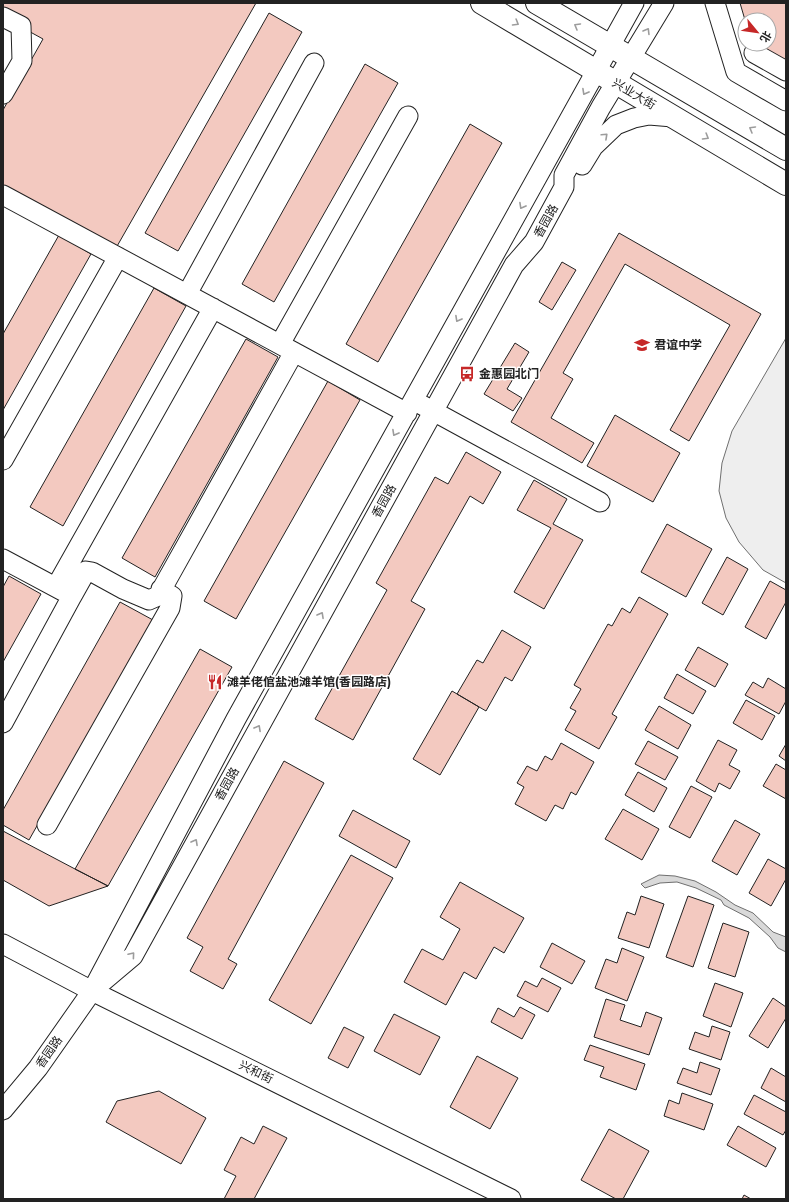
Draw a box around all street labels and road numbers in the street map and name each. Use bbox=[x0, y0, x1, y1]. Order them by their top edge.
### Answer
street label: 兴业大街 bbox=[609, 74, 659, 114]
street label: 香园路 bbox=[529, 201, 563, 241]
street label: 香园路 bbox=[367, 481, 401, 521]
street label: 香园路 bbox=[210, 764, 244, 804]
street label: 香园路 bbox=[31, 1032, 67, 1072]
street label: 兴和街 bbox=[236, 1056, 276, 1088]

